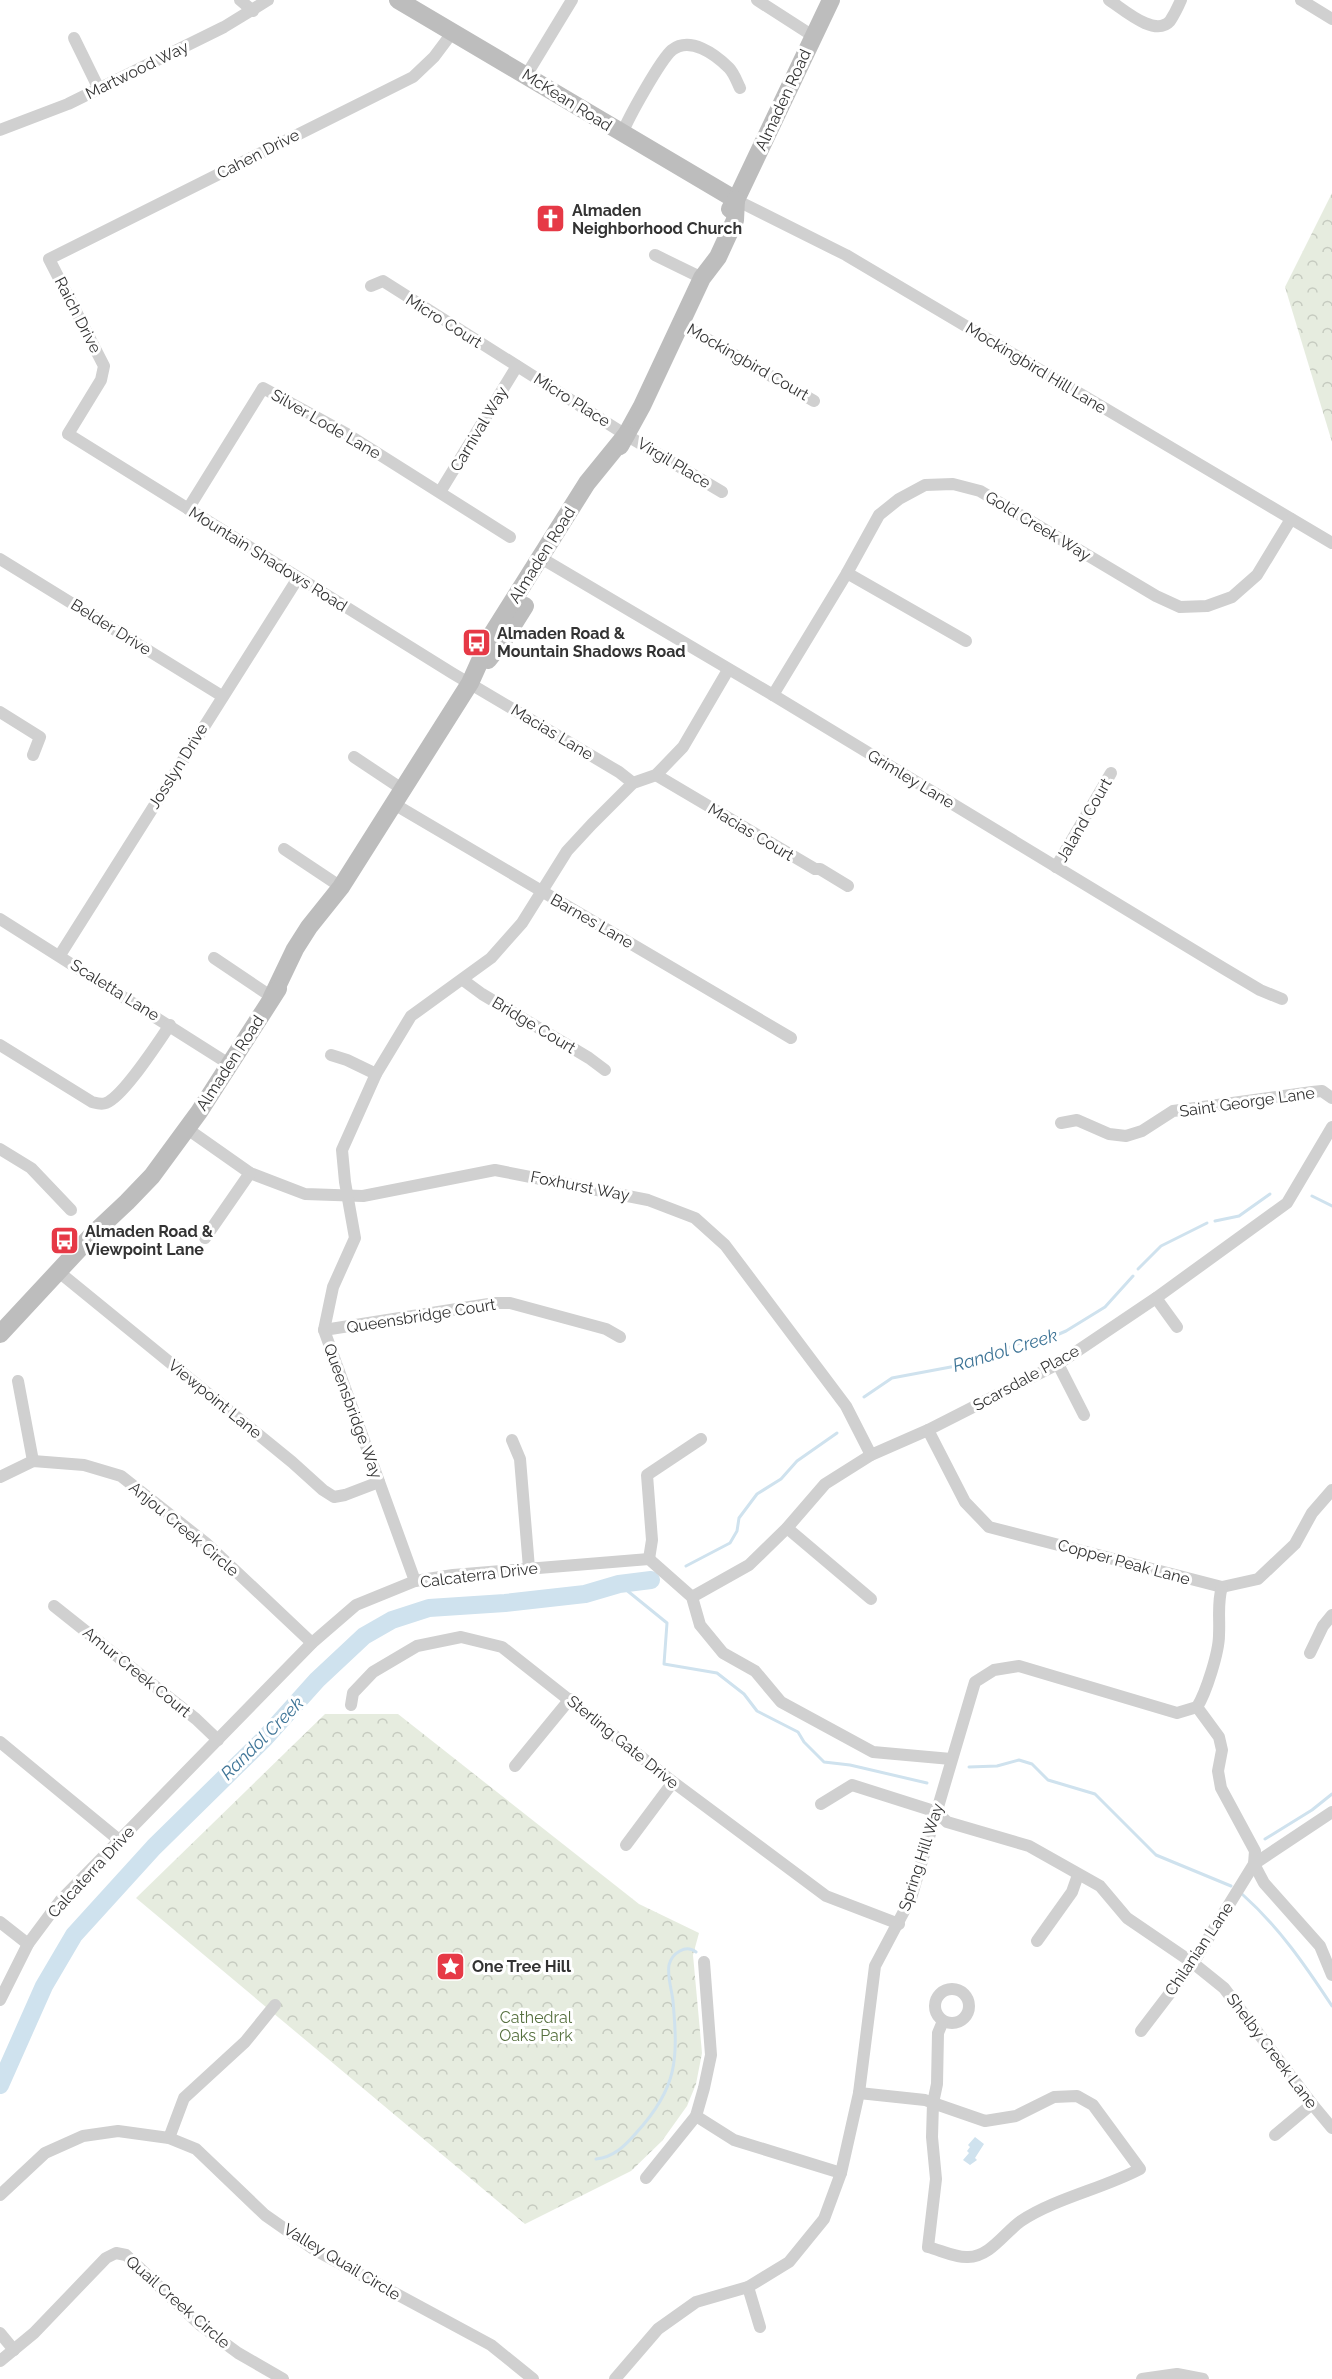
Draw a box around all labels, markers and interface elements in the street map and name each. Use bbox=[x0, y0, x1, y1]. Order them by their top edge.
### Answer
street label: Martwood Way bbox=[83, 37, 192, 103]
street label: Almaden Road bbox=[751, 46, 815, 154]
street label: McKean Road bbox=[519, 65, 615, 135]
street label: Cahen Drive bbox=[214, 125, 302, 183]
place label: Almaden Neighborhood Church bbox=[572, 201, 742, 238]
church icon: Almaden Neighborhood Church bbox=[535, 203, 567, 235]
street label: Raich Drive bbox=[51, 274, 105, 356]
street label: Micro Court bbox=[402, 290, 486, 352]
street label: Mockingbird Court bbox=[684, 319, 813, 405]
street label: Mockingbird Hill Lane bbox=[962, 319, 1110, 417]
street label: Micro Place bbox=[530, 369, 614, 431]
street label: Carnival Way bbox=[446, 383, 512, 475]
street label: Silver Lode Lane bbox=[268, 385, 384, 463]
street label: Virgil Place bbox=[634, 434, 714, 492]
street label: Gold Creek Way bbox=[982, 487, 1094, 565]
street label: Mountain Shadows Road bbox=[185, 502, 351, 616]
street label: Almaden Road bbox=[505, 503, 579, 607]
street label: Belder Drive bbox=[67, 595, 155, 659]
place label: Almaden Road & Mountain Shadows Road bbox=[497, 624, 686, 661]
bus stop icon: Almaden Road & Mountain Shadows Road bbox=[460, 626, 492, 658]
street label: Macias Lane bbox=[508, 700, 596, 764]
street label: Josslyn Drive bbox=[144, 720, 212, 812]
street label: Grimley Lane bbox=[864, 746, 958, 812]
street label: Jaland Court bbox=[1052, 774, 1116, 865]
street label: Macias Court bbox=[705, 799, 798, 865]
street label: Barnes Lane bbox=[547, 890, 637, 952]
street label: Scaletta Lane bbox=[67, 955, 163, 1025]
street label: Bridge Court bbox=[489, 993, 580, 1058]
street label: Almaden Road bbox=[192, 1012, 268, 1114]
street label: Saint George Lane bbox=[1178, 1083, 1316, 1121]
street label: Foxhurst Way bbox=[529, 1167, 631, 1205]
place label: Almaden Road & Viewpoint Lane bbox=[85, 1222, 214, 1259]
bus stop icon: Almaden Road & Viewpoint Lane bbox=[48, 1224, 80, 1256]
street label: Queensbridge Court bbox=[345, 1295, 497, 1337]
water label: Randol Creek bbox=[950, 1324, 1060, 1376]
street label: Queensbridge Way bbox=[320, 1341, 386, 1481]
street label: Scarsdale Place bbox=[970, 1341, 1082, 1415]
street label: Viewpoint Lane bbox=[164, 1355, 266, 1443]
street label: Anjou Creek Circle bbox=[125, 1478, 243, 1580]
street label: Copper Peak Lane bbox=[1056, 1535, 1192, 1589]
street label: Calcaterra Drive bbox=[419, 1558, 539, 1592]
street label: Amur Creek Court bbox=[79, 1623, 195, 1722]
street label: Sterling Gate Drive bbox=[563, 1691, 683, 1793]
water label: Randol Creek bbox=[216, 1692, 308, 1784]
street label: Spring Hill Way bbox=[895, 1800, 947, 1913]
street label: Calcaterra Drive bbox=[44, 1822, 138, 1922]
street label: Chilanian Lane bbox=[1161, 1899, 1237, 1999]
place icon: One Tree Hill bbox=[435, 1950, 467, 1982]
place label: One Tree Hill bbox=[472, 1957, 572, 1976]
street label: Shelby Creek Lane bbox=[1223, 1990, 1321, 2112]
park label: Cathedral Oaks Park bbox=[499, 2008, 573, 2045]
street label: Valley Quail Circle bbox=[280, 2220, 404, 2304]
street label: Quail Creek Circle bbox=[122, 2252, 234, 2352]

